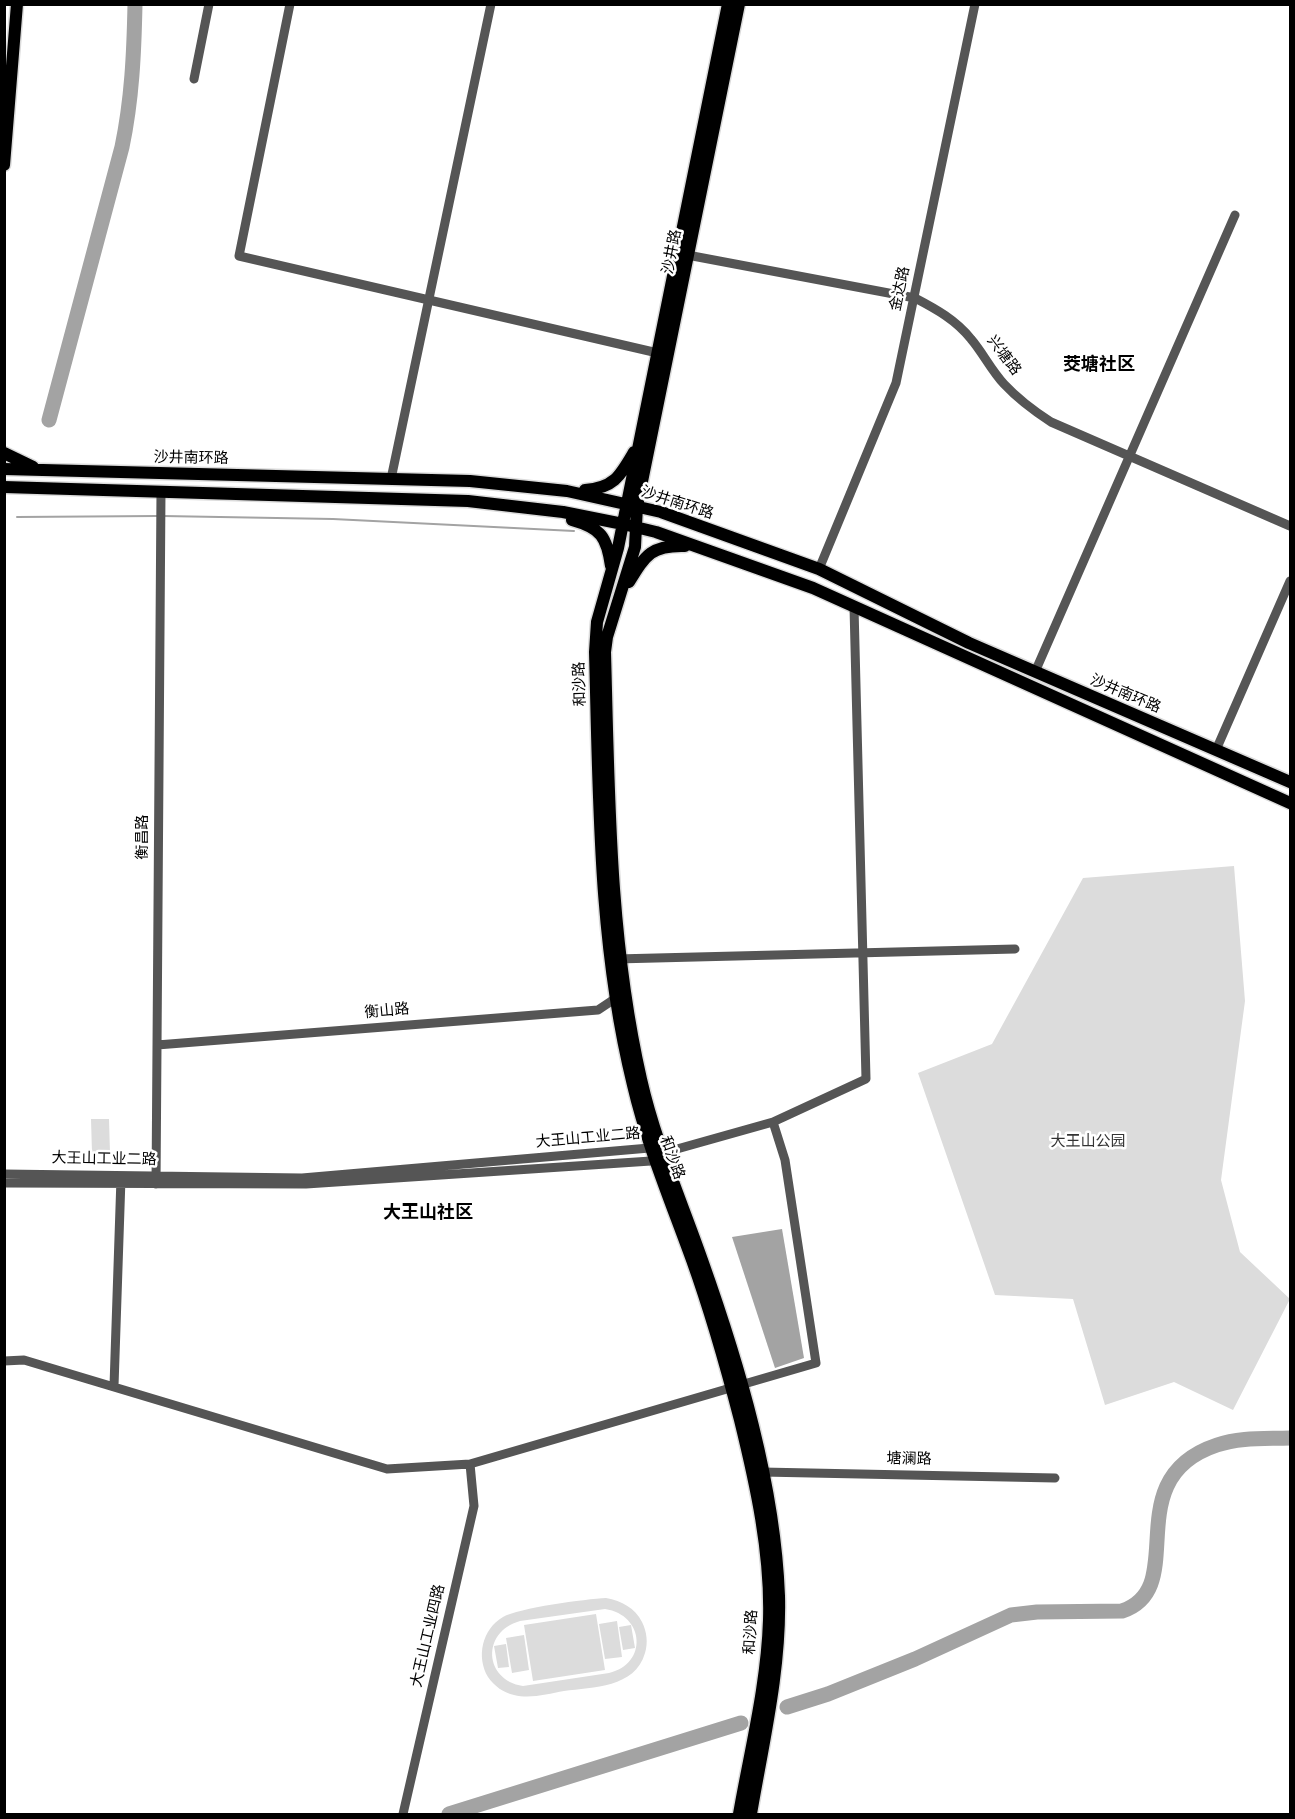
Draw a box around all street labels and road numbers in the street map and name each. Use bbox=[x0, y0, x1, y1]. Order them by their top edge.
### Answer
street label: 沙井路 bbox=[660, 228, 686, 276]
street label: 金达路 bbox=[888, 265, 914, 313]
street label: 兴塘路 bbox=[982, 333, 1024, 379]
street label: 沙井南环路 bbox=[153, 449, 229, 469]
street label: 沙井南环路 bbox=[639, 484, 715, 524]
street label: 和沙路 bbox=[571, 661, 591, 707]
street label: 沙井南环路 bbox=[1087, 672, 1163, 718]
street label: 衡昌路 bbox=[135, 815, 153, 859]
street label: 衡山路 bbox=[364, 1001, 410, 1023]
street label: 大王山工业二路 bbox=[535, 1125, 641, 1153]
street label: 和沙路 bbox=[655, 1134, 687, 1182]
street label: 大王山工业二路 bbox=[51, 1150, 157, 1170]
street label: 塘澜路 bbox=[886, 1451, 932, 1469]
street label: 大王山工业四路 bbox=[408, 1583, 450, 1689]
street label: 和沙路 bbox=[742, 1609, 762, 1655]

